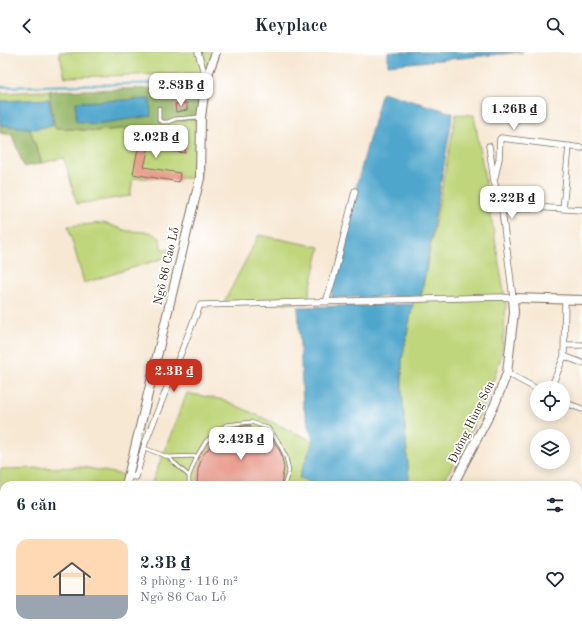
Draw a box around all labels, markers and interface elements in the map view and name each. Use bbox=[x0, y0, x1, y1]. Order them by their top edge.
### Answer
icon: back bbox=[16, 15, 38, 37]
icon: search bbox=[544, 15, 566, 37]
text: Keyplace bbox=[254, 17, 328, 35]
pin: 2.83B ₫ bbox=[144, 73, 218, 107]
text: 2.83B ₫ bbox=[158, 79, 204, 92]
pin: 1.26B ₫ bbox=[477, 97, 551, 131]
text: 1.26B ₫ bbox=[491, 103, 537, 116]
pin: 2.02B ₫ bbox=[119, 125, 193, 159]
text: 2.02B ₫ bbox=[133, 131, 179, 144]
pin: 2.22B ₫ bbox=[475, 186, 549, 220]
text: 2.22B ₫ bbox=[489, 192, 535, 205]
street label: Ngõ 86 Cao Lỗ bbox=[151, 226, 182, 306]
pin: 2.3B ₫ bbox=[141, 359, 207, 393]
text: 2.3B ₫ bbox=[155, 365, 193, 378]
street label: Đường Hùng Sơn bbox=[447, 379, 497, 465]
map controls bbox=[530, 381, 570, 469]
button: locate bbox=[530, 381, 570, 421]
pin: 2.42B ₫ bbox=[204, 427, 278, 461]
button: layers bbox=[530, 429, 570, 469]
text: 2.42B ₫ bbox=[218, 433, 264, 446]
icon: filters bbox=[544, 494, 566, 516]
text: 6 căn bbox=[16, 497, 57, 514]
icon: home bbox=[48, 555, 96, 603]
text: 2.3B ₫ bbox=[140, 555, 190, 572]
icon: heart bbox=[544, 568, 566, 590]
text: 3 phòng · 116 m² bbox=[140, 575, 238, 588]
text: Ngõ 86 Cao Lỗ bbox=[140, 591, 226, 604]

